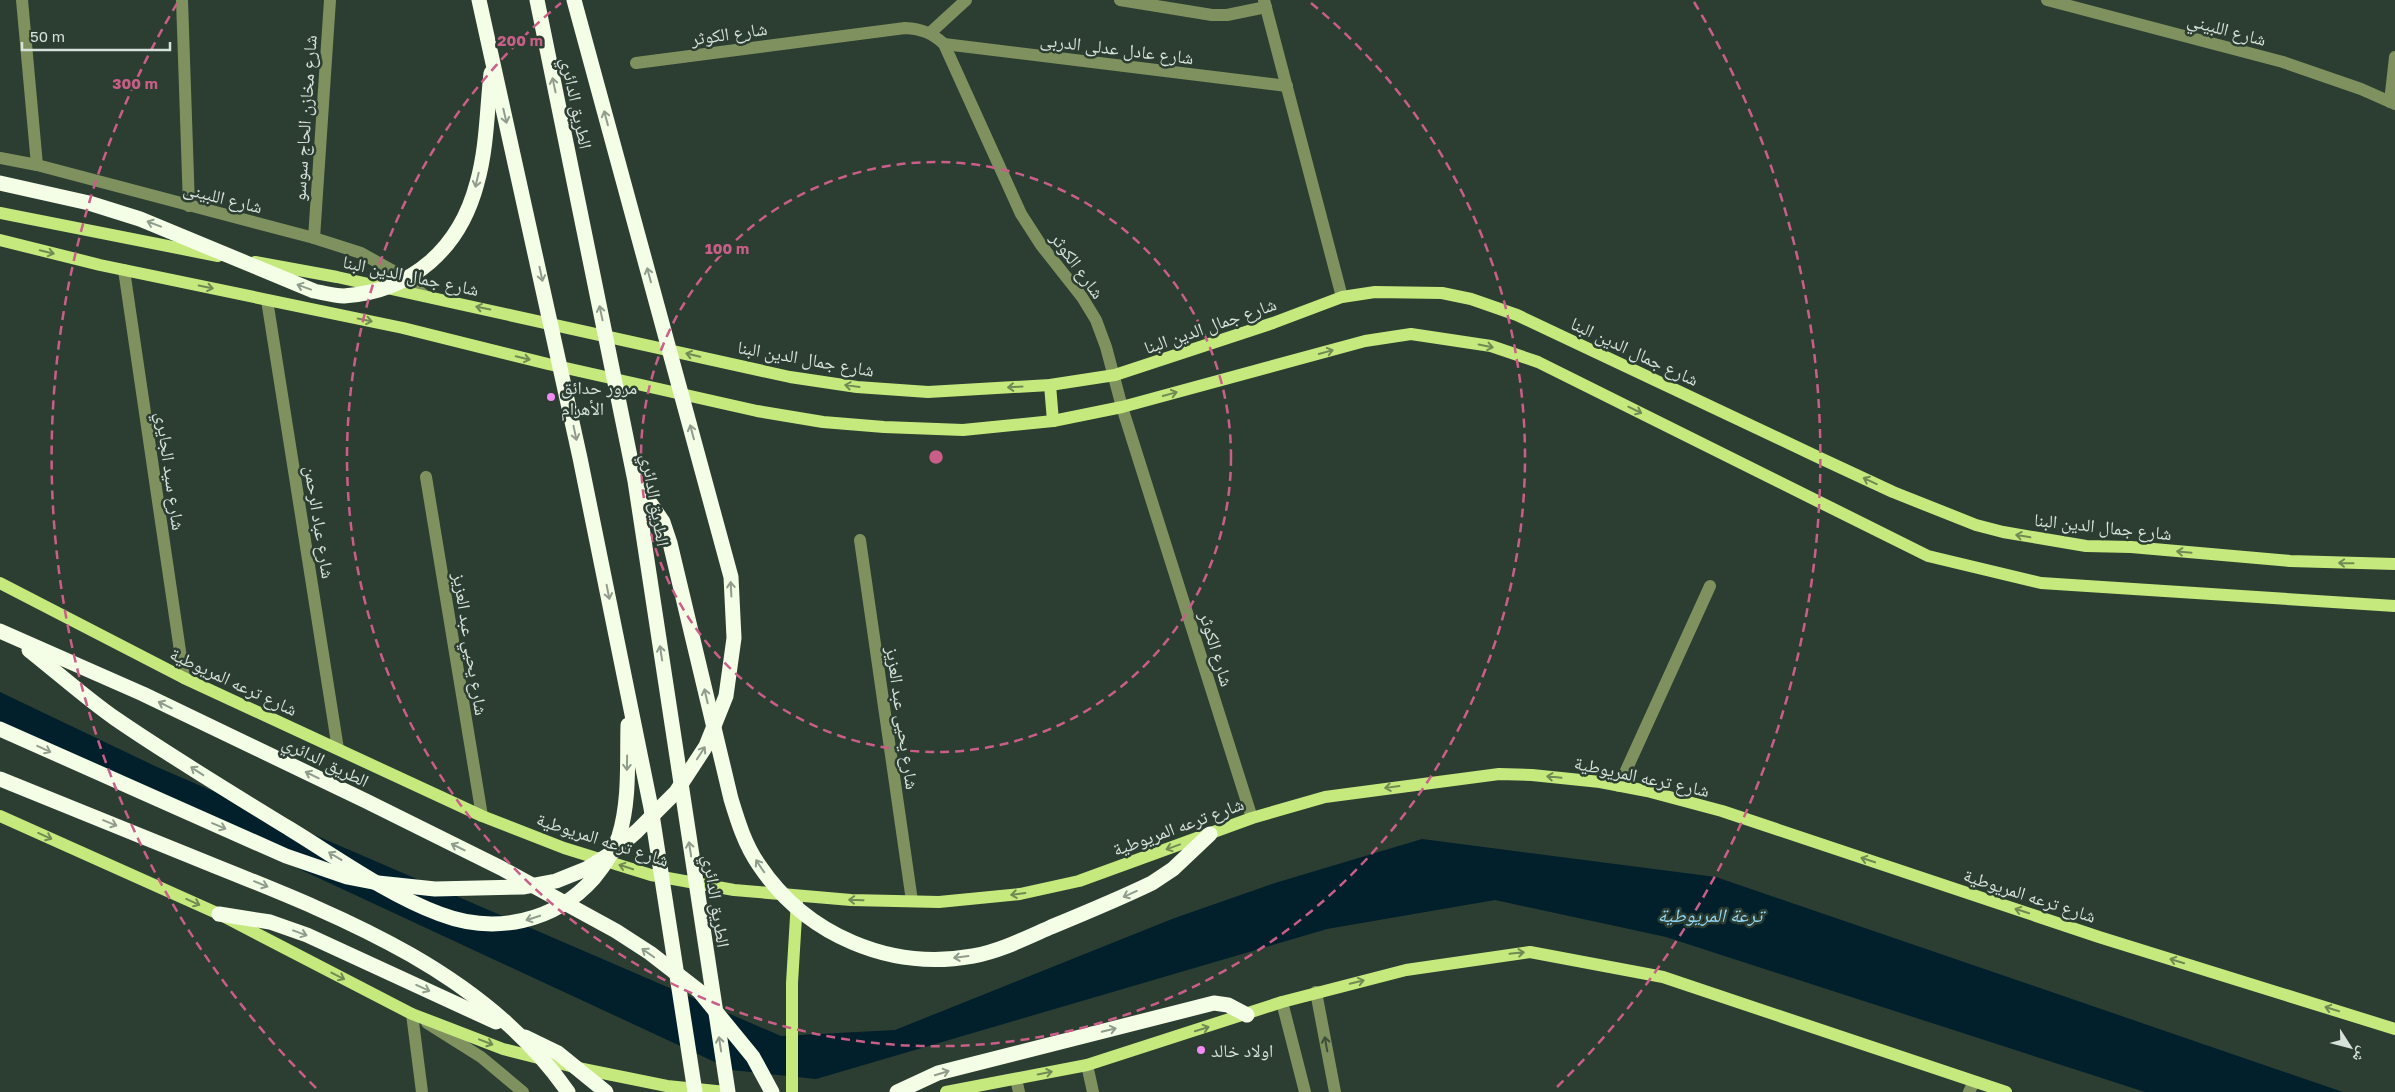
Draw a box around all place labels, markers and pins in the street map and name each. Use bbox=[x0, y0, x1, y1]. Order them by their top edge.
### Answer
place label: مرور حدائق الأهرام bbox=[561, 376, 637, 421]
marker: مرور حدائق الأهرام bbox=[545, 391, 557, 403]
centre of rings bbox=[927, 448, 945, 466]
place label: اولاد خالد bbox=[1211, 1039, 1273, 1061]
marker: اولاد خالد bbox=[1195, 1044, 1207, 1056]

